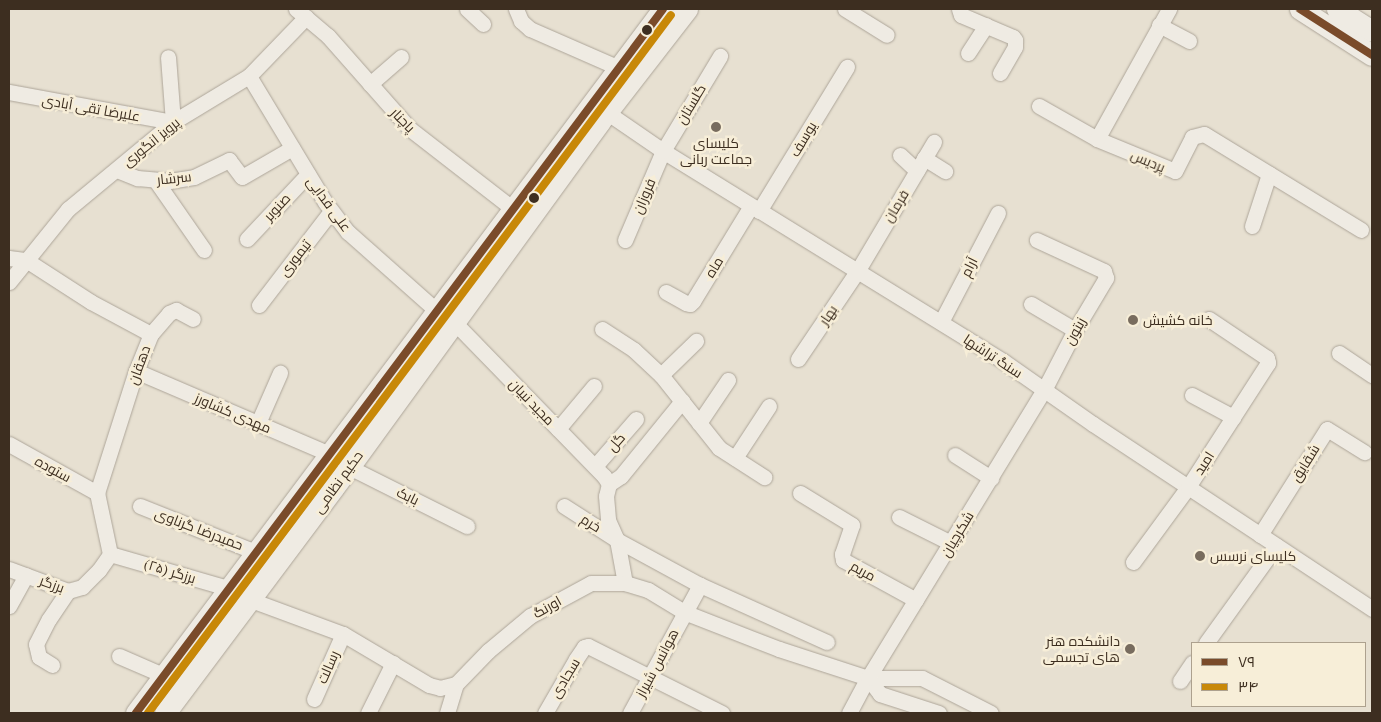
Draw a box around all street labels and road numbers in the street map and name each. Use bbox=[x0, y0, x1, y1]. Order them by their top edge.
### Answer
street label: گلستان bbox=[673, 81, 709, 127]
street label: علیرضا تقی آبادی bbox=[41, 91, 141, 125]
street label: پاچنار bbox=[387, 104, 419, 136]
street label: پرویز انگوری bbox=[119, 114, 183, 170]
street label: یوسف bbox=[786, 118, 820, 160]
street label: پردیس bbox=[1128, 146, 1168, 176]
street label: سرشار bbox=[156, 168, 192, 188]
street label: علی فدایی bbox=[303, 173, 355, 235]
street label: فروزان bbox=[629, 176, 659, 216]
street label: فرمان bbox=[880, 187, 912, 225]
street label: صنوبر bbox=[260, 190, 294, 224]
street label: تیموری bbox=[276, 236, 314, 280]
street label: ماه bbox=[701, 254, 727, 280]
street label: آرام bbox=[957, 254, 981, 280]
street label: بهار bbox=[815, 302, 841, 328]
street label: زیتون bbox=[1061, 314, 1089, 348]
street label: سنگ تراشها bbox=[960, 331, 1026, 381]
street label: دهقان bbox=[124, 343, 154, 387]
street label: مجید نبیان bbox=[506, 375, 558, 429]
street label: مهدی کشاورز bbox=[192, 389, 274, 437]
street label: گل bbox=[603, 429, 629, 455]
street label: شقایق bbox=[1287, 441, 1323, 485]
street label: حکیم نظامی bbox=[310, 447, 366, 517]
street label: امید bbox=[1190, 448, 1218, 478]
street label: ستوده bbox=[32, 452, 74, 486]
street label: بابک bbox=[394, 483, 422, 509]
street label: حمیدرضا گرناوی bbox=[152, 504, 246, 554]
street label: شکرچیان bbox=[937, 508, 977, 560]
street label: خرم bbox=[578, 510, 604, 536]
street label: برزگر (۲۵) bbox=[142, 555, 198, 587]
street label: مریم bbox=[847, 557, 879, 585]
street label: برزگر bbox=[37, 572, 67, 596]
street label: اورنگ bbox=[530, 592, 564, 622]
street label: هوانس شیراز bbox=[632, 626, 682, 700]
street label: رسالت bbox=[313, 648, 343, 686]
street label: سجادی bbox=[547, 655, 583, 701]

